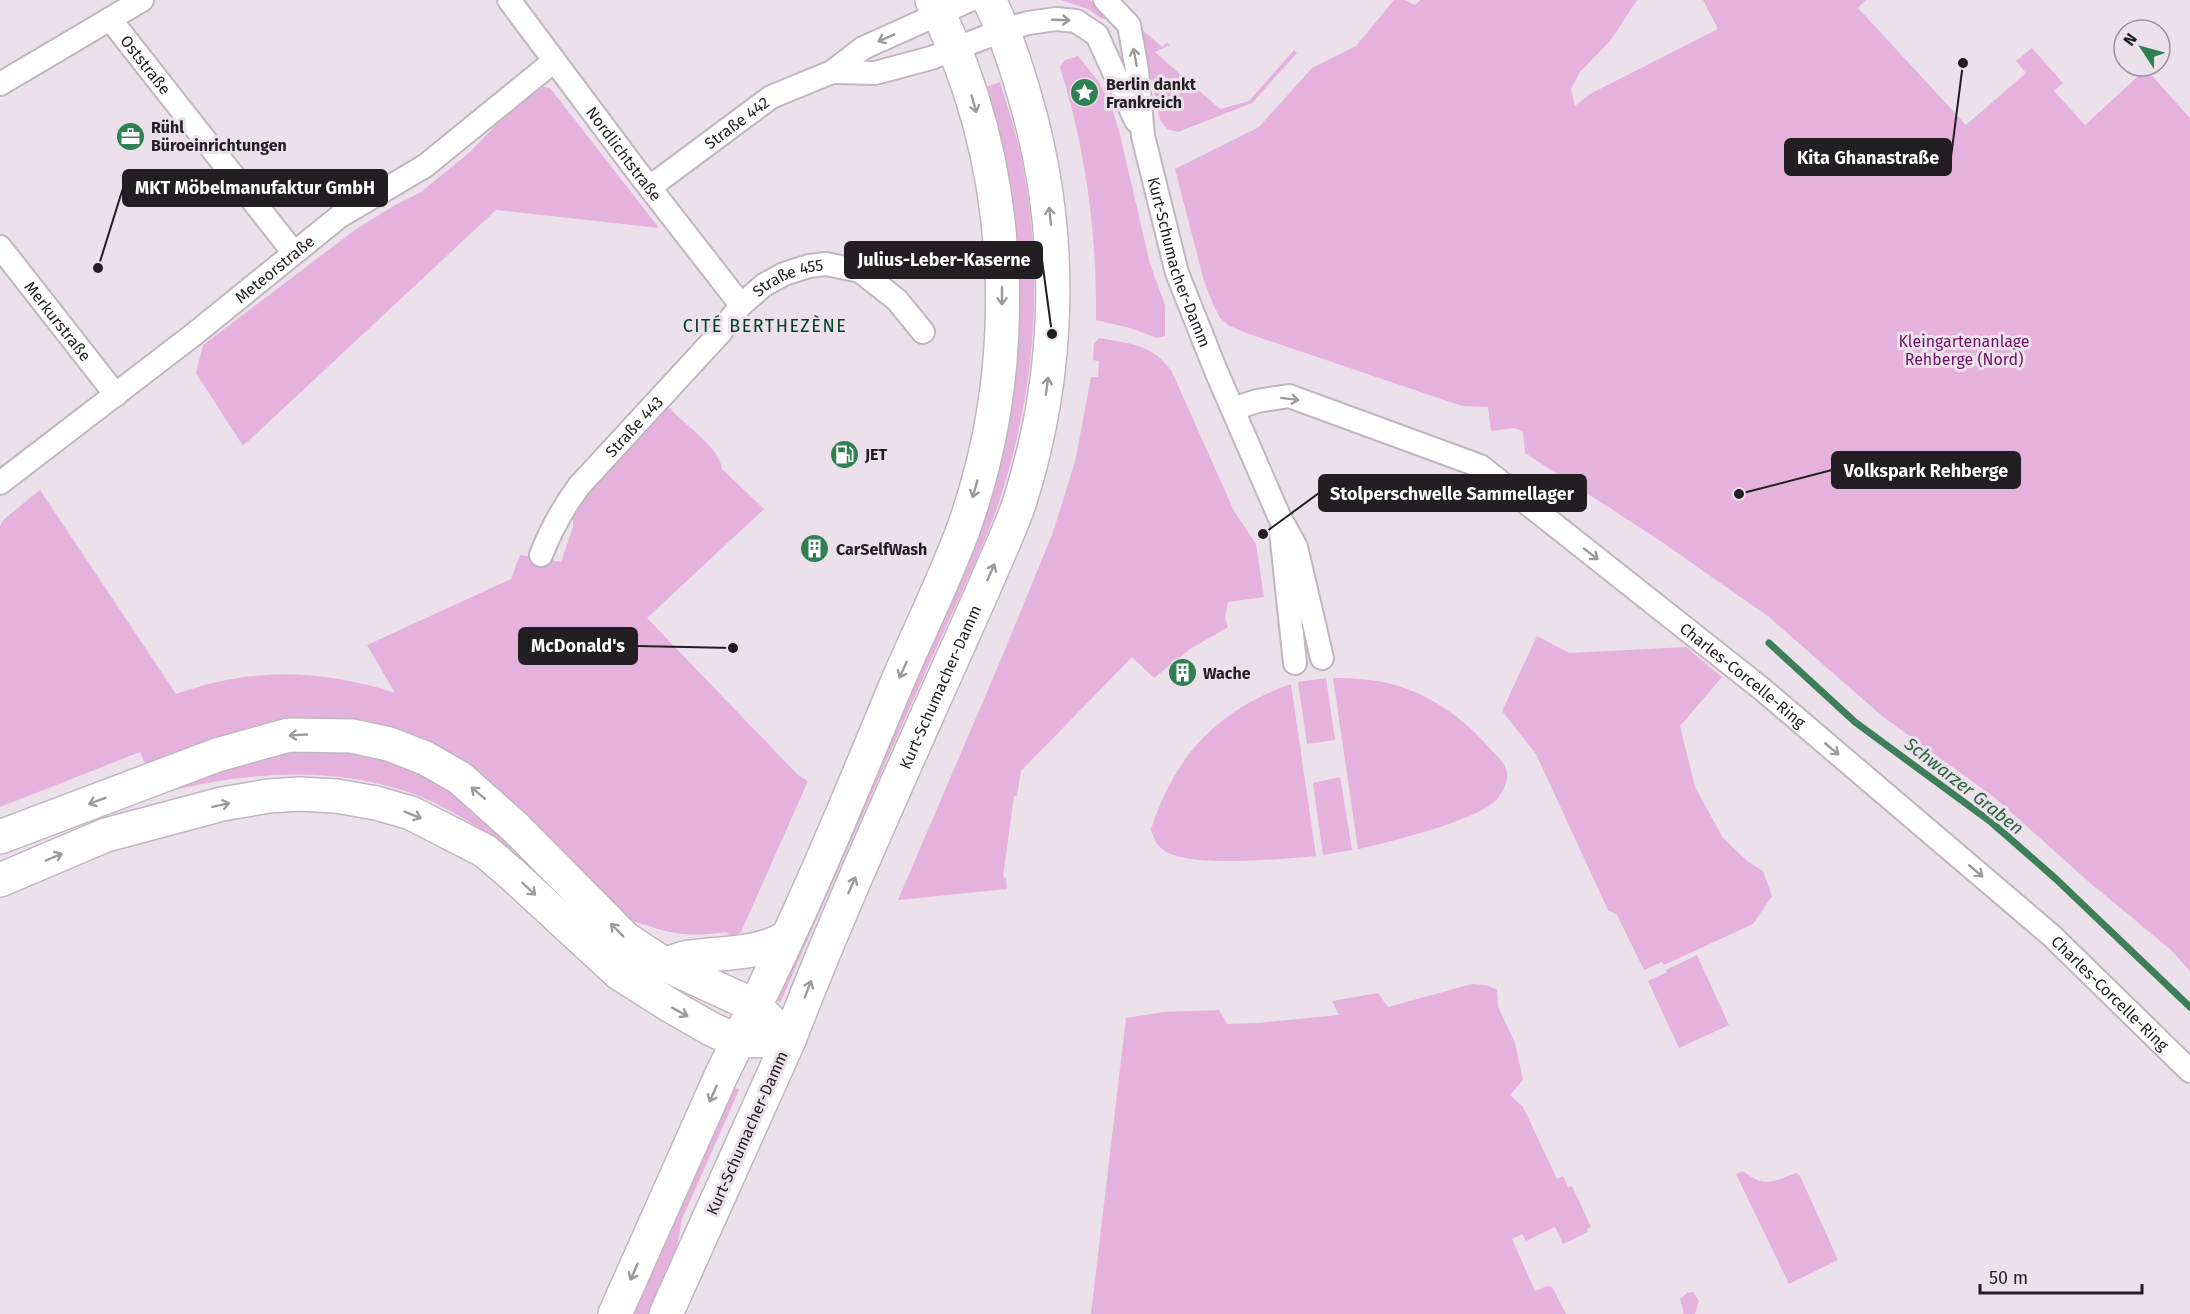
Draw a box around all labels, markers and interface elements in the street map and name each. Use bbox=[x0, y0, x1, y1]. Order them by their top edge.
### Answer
one-way arrow bbox=[1051, 14, 1071, 26]
north arrow bbox=[2112, 18, 2172, 78]
text: N bbox=[2119, 30, 2141, 49]
street label: Oststraße bbox=[117, 31, 175, 98]
one-way arrow bbox=[877, 33, 895, 44]
one-way arrow bbox=[1129, 48, 1140, 67]
place label: Berlin dankt Frankreich bbox=[1106, 75, 1197, 112]
place icon: Berlin dankt Frankreich bbox=[1069, 77, 1101, 109]
street label: Straße 442 bbox=[701, 92, 773, 153]
one-way arrow bbox=[969, 94, 980, 113]
street label: Nordlichtstraße bbox=[582, 103, 666, 205]
place label: Rühl Büroeinrichtungen bbox=[151, 118, 287, 155]
office icon: Rühl Büroeinrichtungen bbox=[114, 120, 146, 152]
callout: Kita Ghanastraße bbox=[1785, 139, 1951, 175]
text: Kita Ghanastraße bbox=[1797, 147, 1939, 169]
callout: MKT Möbelmanufaktur GmbH bbox=[123, 170, 387, 206]
street label: Kurt-Schumacher-Damm bbox=[1144, 175, 1215, 350]
text: MKT Möbelmanufaktur GmbH bbox=[135, 177, 375, 199]
one-way arrow bbox=[1044, 206, 1055, 226]
street label: Meteorstraße bbox=[231, 231, 318, 307]
callout: Julius-Leber-Kaserne bbox=[845, 242, 1042, 278]
text: Julius-Leber-Kaserne bbox=[856, 249, 1031, 271]
street label: Straße 455 bbox=[748, 255, 824, 300]
street label: Merkurstraße bbox=[21, 277, 95, 365]
one-way arrow bbox=[996, 286, 1008, 306]
district label: CITÉ BERTHEZÈNE bbox=[683, 314, 847, 337]
park label: Kleingartenanlage Rehberge (Nord) bbox=[1898, 332, 2030, 369]
one-way arrow bbox=[1041, 377, 1052, 397]
street label: Straße 443 bbox=[601, 392, 667, 461]
one-way arrow bbox=[1280, 394, 1299, 405]
fuel station icon: JET bbox=[828, 438, 860, 470]
place label: JET bbox=[864, 445, 887, 464]
callout: Volkspark Rehberge bbox=[1832, 452, 2020, 488]
text: Volkspark Rehberge bbox=[1843, 460, 2008, 482]
callout: Stolperschwelle Sammellager bbox=[1319, 475, 1586, 511]
one-way arrow bbox=[969, 479, 981, 498]
text: Stolperschwelle Sammellager bbox=[1330, 483, 1575, 505]
building icon: CarSelfWash bbox=[799, 533, 831, 565]
place label: CarSelfWash bbox=[836, 540, 927, 559]
one-way arrow bbox=[1583, 547, 1599, 560]
one-way arrow bbox=[985, 564, 997, 582]
street label: Kurt-Schumacher-Damm bbox=[895, 602, 985, 772]
street label: Charles-Corcelle-Ring bbox=[1676, 618, 1810, 732]
callout: McDonald's bbox=[519, 628, 637, 664]
text: McDonald's bbox=[531, 635, 625, 657]
building icon: Wache bbox=[1166, 657, 1198, 689]
one-way arrow bbox=[897, 660, 908, 678]
place label: Wache bbox=[1203, 664, 1251, 683]
one-way arrow bbox=[288, 729, 308, 740]
water label: Schwarzer Graben bbox=[1899, 732, 2028, 839]
one-way arrow bbox=[1824, 742, 1839, 756]
one-way arrow bbox=[470, 787, 486, 800]
one-way arrow bbox=[88, 796, 107, 807]
one-way arrow bbox=[212, 798, 231, 810]
one-way arrow bbox=[403, 810, 421, 821]
one-way arrow bbox=[44, 851, 63, 862]
one-way arrow bbox=[1968, 865, 1984, 878]
one-way arrow bbox=[847, 877, 858, 895]
one-way arrow bbox=[521, 882, 536, 896]
one-way arrow bbox=[610, 923, 625, 937]
street label: Charles-Corcelle-Ring bbox=[2048, 931, 2173, 1055]
one-way arrow bbox=[803, 980, 814, 999]
one-way arrow bbox=[671, 1006, 688, 1018]
street label: Kurt-Schumacher-Damm bbox=[702, 1048, 792, 1218]
one-way arrow bbox=[707, 1085, 719, 1103]
scale bar bbox=[1980, 1257, 2142, 1295]
one-way arrow bbox=[628, 1263, 639, 1281]
text: 50 m bbox=[1989, 1267, 2028, 1289]

